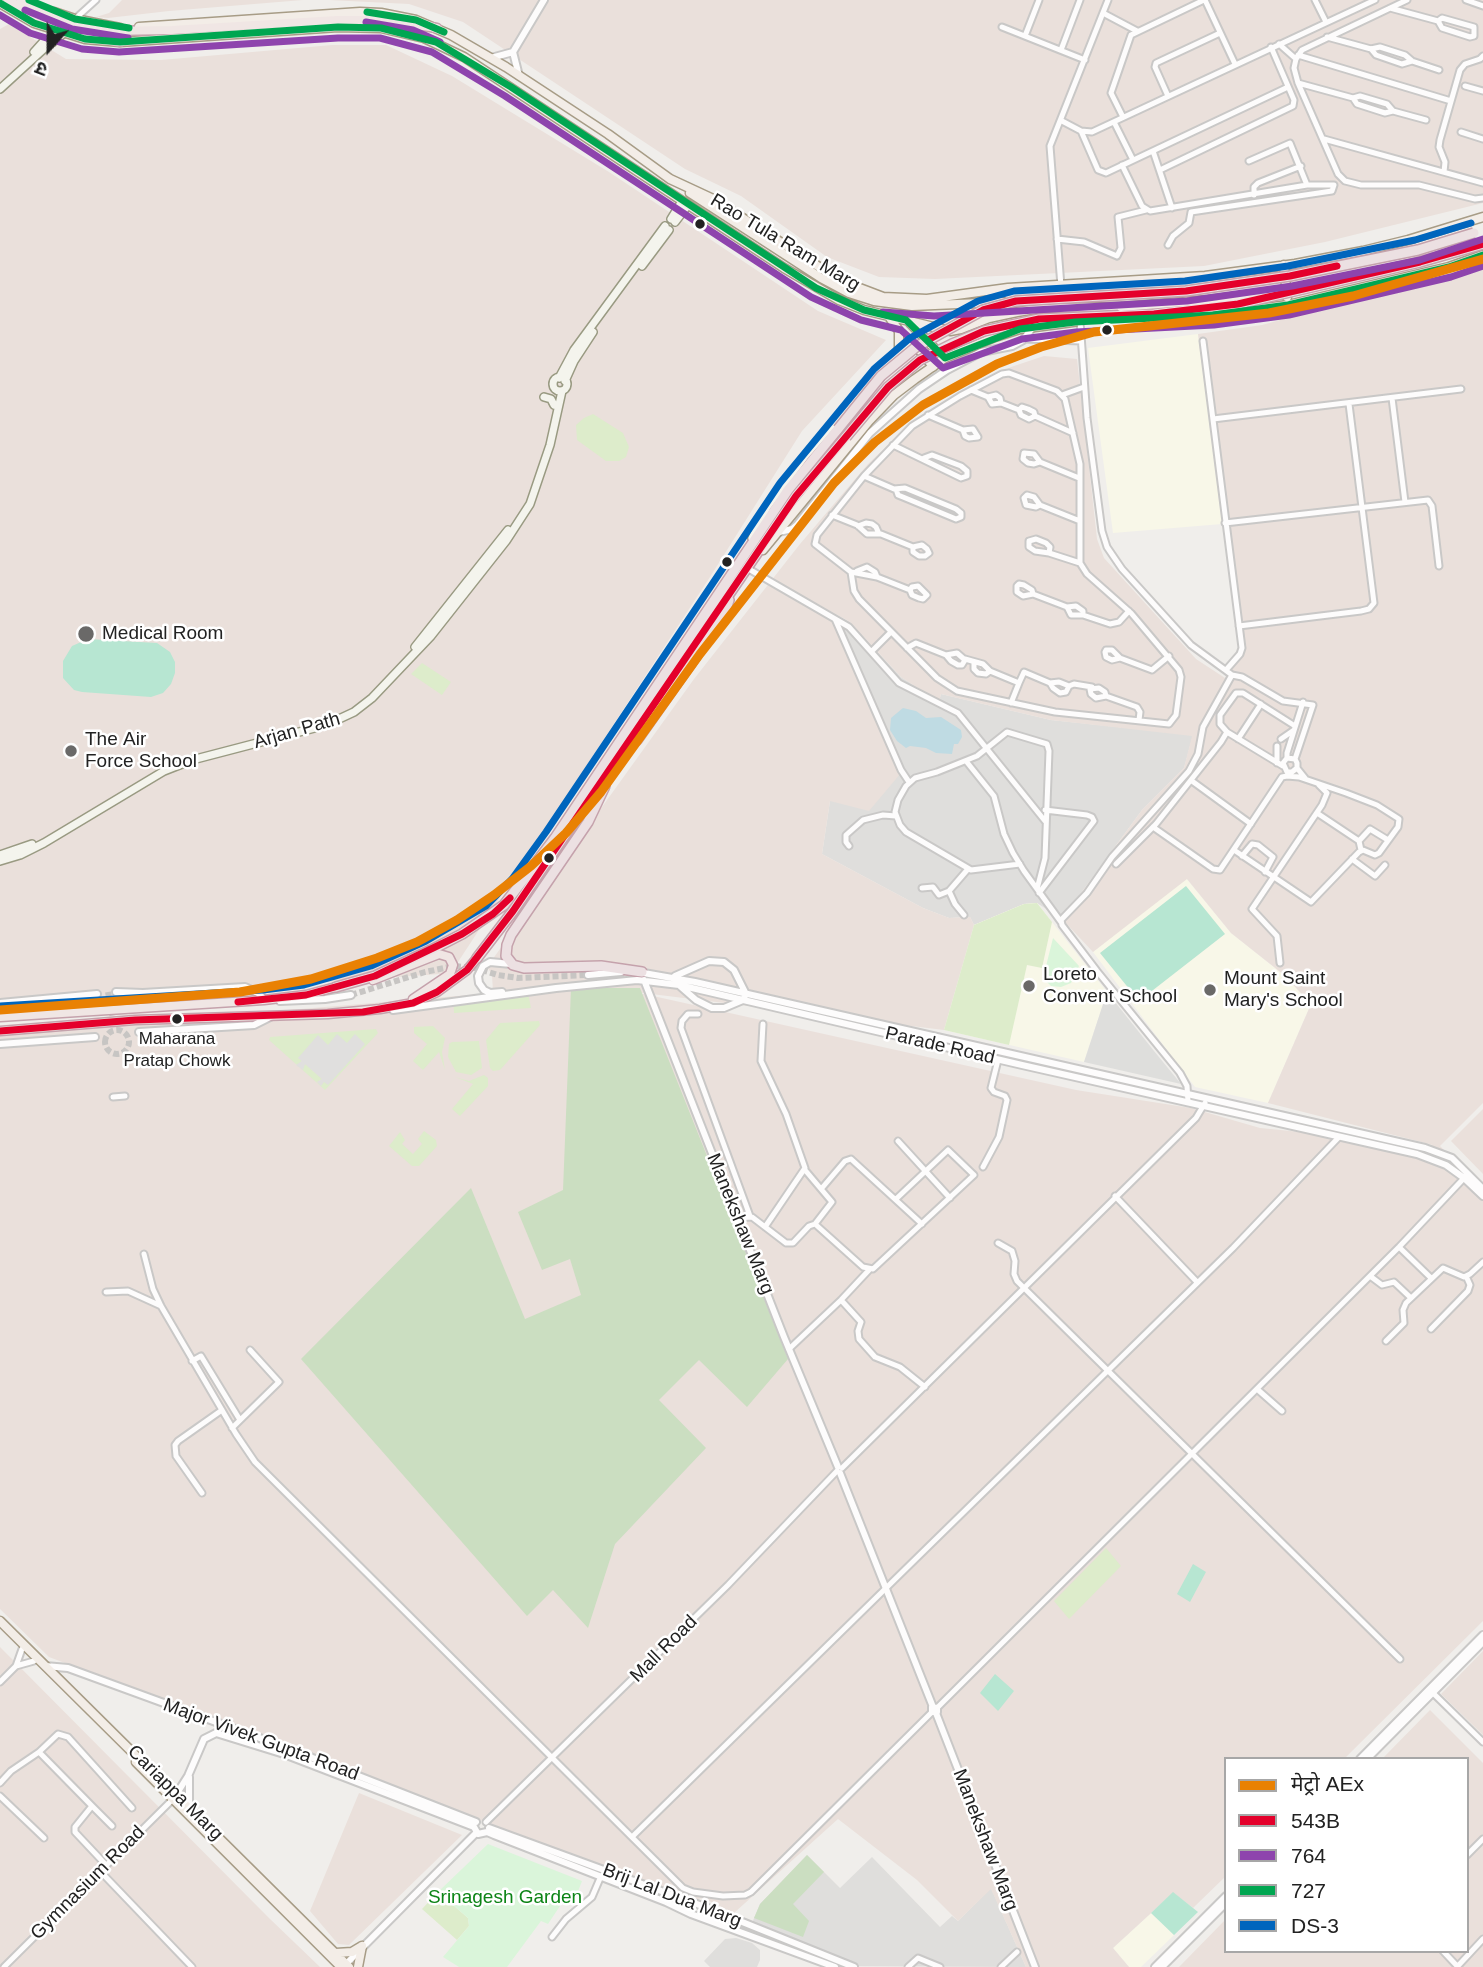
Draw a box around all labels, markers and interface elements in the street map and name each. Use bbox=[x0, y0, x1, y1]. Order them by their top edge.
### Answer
north arrow bbox=[14, 14, 84, 84]
text: उ bbox=[32, 57, 50, 81]
street label: Rao Tula Ram Marg bbox=[706, 189, 864, 297]
unlabelled marker bbox=[693, 217, 707, 231]
unlabelled marker bbox=[1100, 323, 1114, 337]
unlabelled marker bbox=[720, 555, 734, 569]
place label: Medical Room bbox=[102, 623, 223, 645]
marker: Medical Room bbox=[76, 624, 96, 644]
street label: Arjan Path bbox=[251, 708, 343, 754]
place label: The Air Force School bbox=[85, 729, 197, 773]
marker: The Air Force School bbox=[63, 743, 79, 759]
unlabelled marker bbox=[542, 851, 556, 865]
place label: Loreto Convent School bbox=[1043, 964, 1177, 1008]
place label: Mount Saint Mary's School bbox=[1224, 968, 1343, 1012]
marker: Loreto Convent School bbox=[1021, 978, 1037, 994]
marker: Mount Saint Mary's School bbox=[1202, 982, 1218, 998]
marker: Maharana Pratap Chowk bbox=[170, 1012, 184, 1026]
street label: Parade Road bbox=[883, 1022, 997, 1070]
place label: Maharana Pratap Chowk bbox=[124, 1029, 230, 1069]
street label: Manekshaw Marg bbox=[701, 1150, 779, 1298]
street label: Mall Road bbox=[626, 1611, 702, 1687]
street label: Major Vivek Gupta Road bbox=[160, 1694, 362, 1786]
street label: Cariappa Marg bbox=[123, 1741, 227, 1845]
legend bbox=[1224, 1757, 1469, 1953]
street label: Manekshaw Marg bbox=[947, 1766, 1023, 1914]
text: मेट्रो AEx bbox=[1291, 1772, 1364, 1795]
text: 543B bbox=[1291, 1809, 1340, 1832]
street label: Gymnasium Road bbox=[26, 1821, 150, 1945]
text: 764 bbox=[1291, 1844, 1326, 1867]
street label: Brij Lal Dua Marg bbox=[599, 1859, 745, 1933]
text: 727 bbox=[1291, 1879, 1326, 1902]
park label: Srinagesh Garden bbox=[428, 1887, 582, 1909]
text: DS-3 bbox=[1291, 1914, 1339, 1937]

